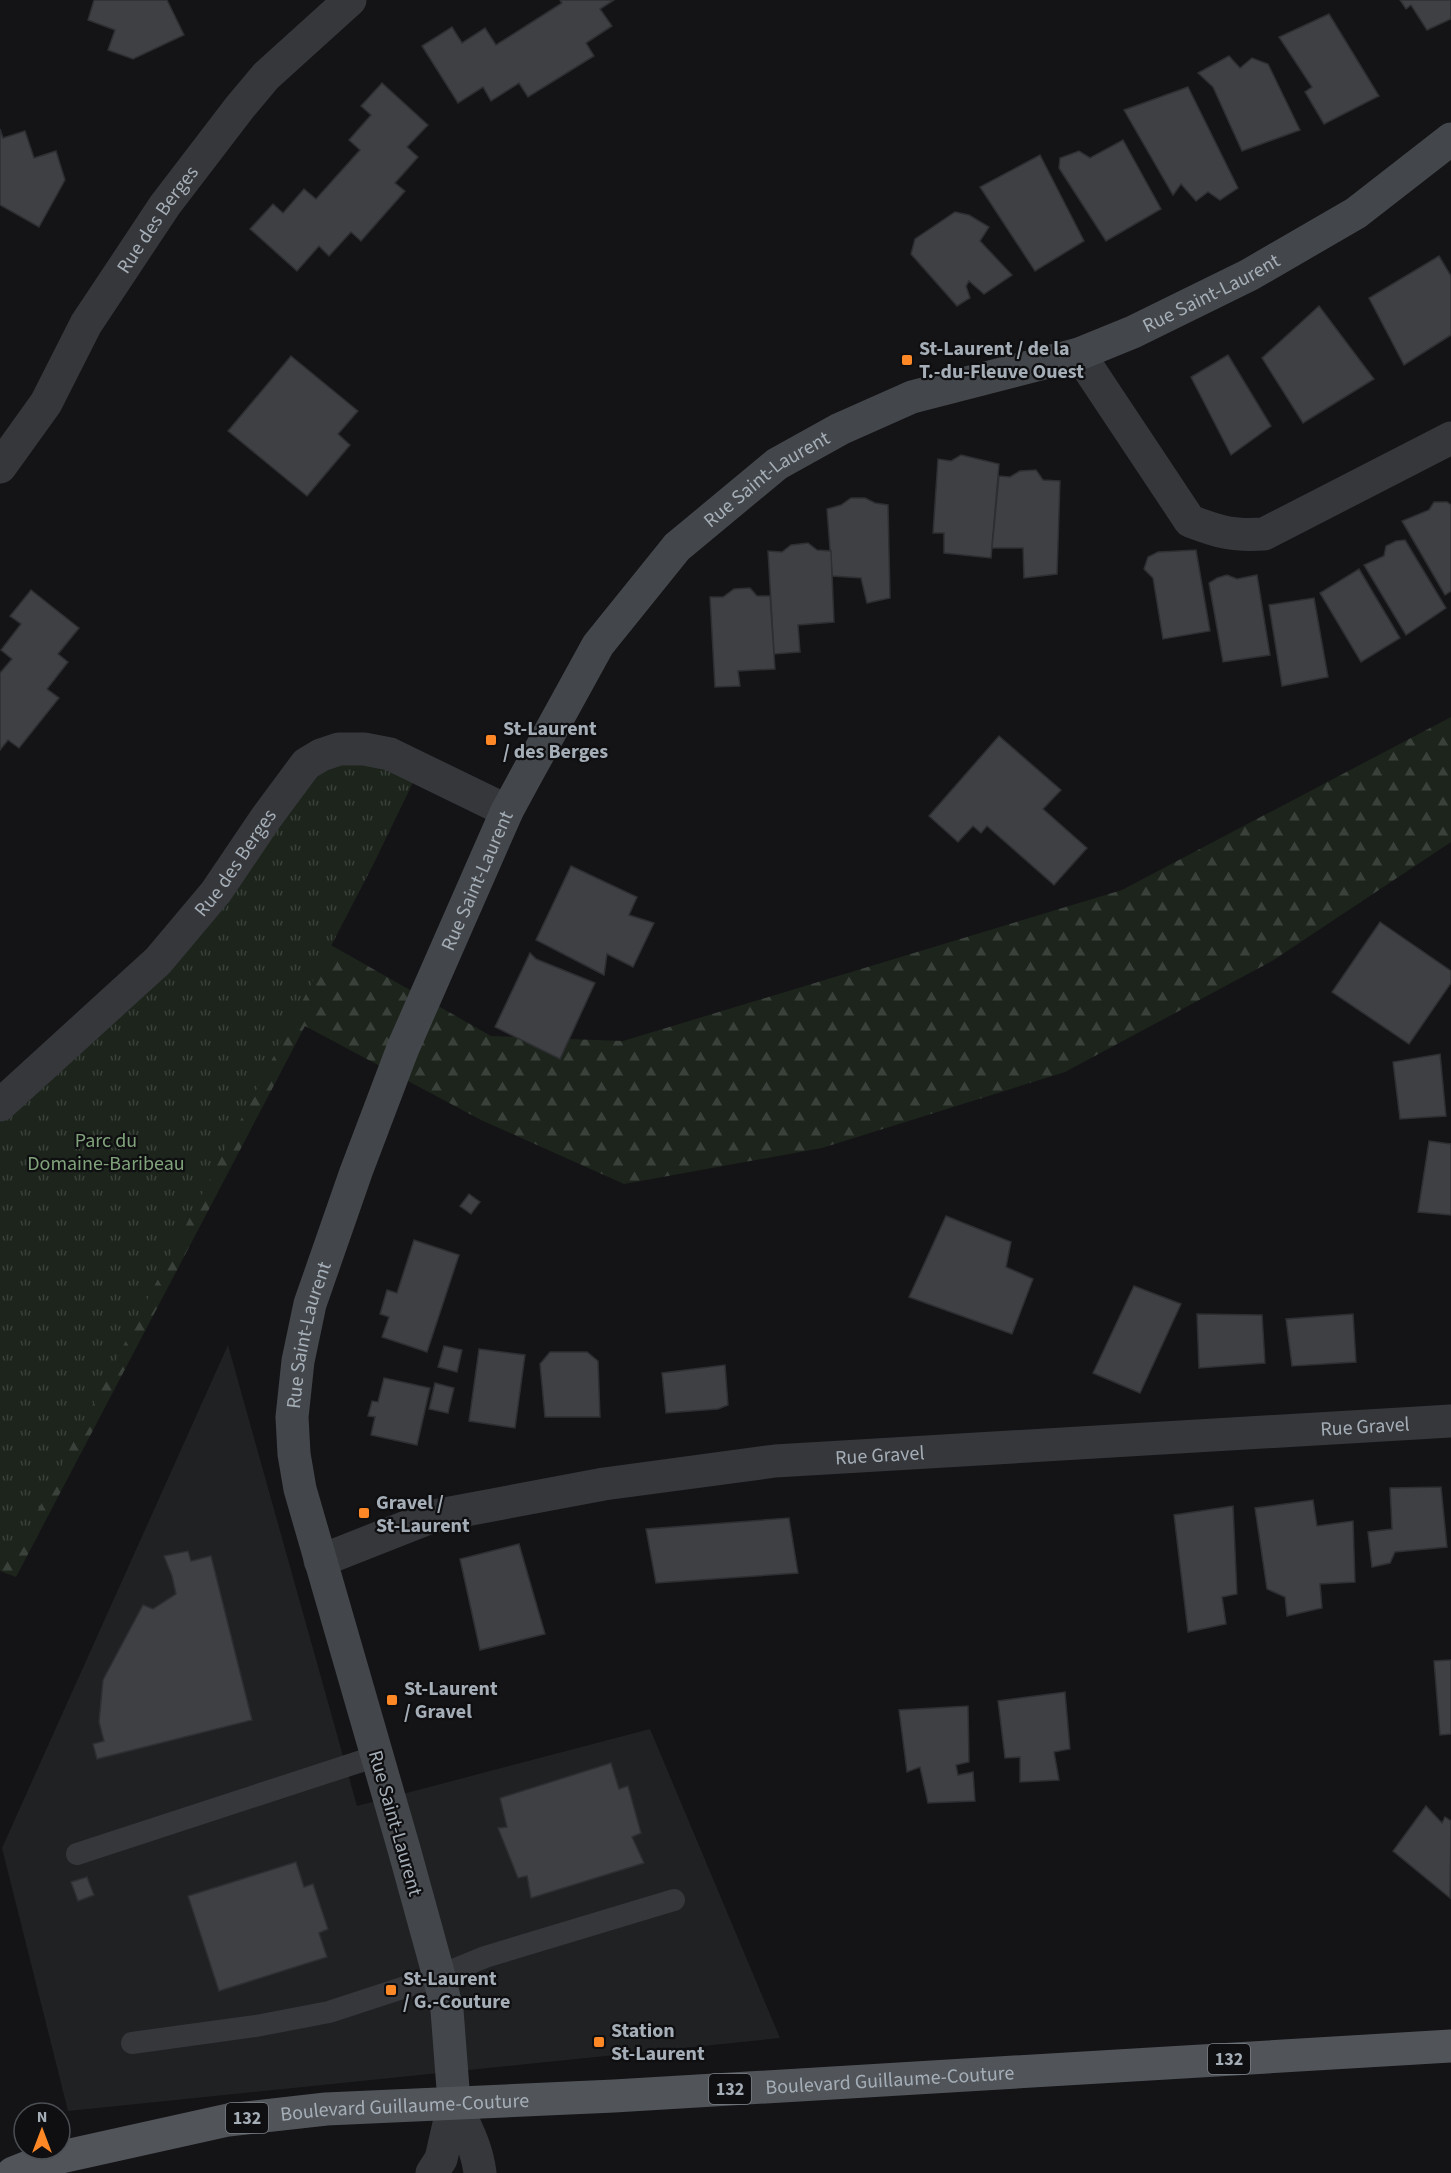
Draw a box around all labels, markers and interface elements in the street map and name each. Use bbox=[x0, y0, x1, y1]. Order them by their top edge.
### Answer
street label: Rue des Berges bbox=[110, 160, 205, 279]
street label: Rue Saint-Laurent bbox=[1138, 247, 1285, 340]
place label: St-Laurent / de la T.-du-Fleuve Ouest bbox=[919, 335, 1084, 386]
marker: St-Laurent / de la T.-du-Fleuve Ouest bbox=[900, 353, 914, 367]
street label: Rue Saint-Laurent bbox=[698, 424, 835, 535]
place label: St-Laurent / des Berges bbox=[503, 715, 608, 766]
marker: St-Laurent / des Berges bbox=[484, 733, 498, 747]
street label: Rue des Berges bbox=[188, 803, 283, 923]
street label: Rue Saint-Laurent bbox=[434, 806, 521, 956]
park label: Parc du Domaine-Baribeau bbox=[27, 1127, 185, 1178]
street label: Rue Saint-Laurent bbox=[280, 1258, 339, 1410]
street label: Rue Gravel bbox=[1319, 1410, 1410, 1444]
street label: Rue Gravel bbox=[834, 1439, 925, 1472]
place label: Gravel / St-Laurent bbox=[376, 1489, 470, 1540]
marker: Gravel / St-Laurent bbox=[357, 1506, 371, 1520]
place label: St-Laurent / Gravel bbox=[404, 1675, 498, 1726]
marker: St-Laurent / Gravel bbox=[385, 1693, 399, 1707]
street label: Rue Saint-Laurent bbox=[361, 1747, 429, 1900]
place label: St-Laurent / G.-Couture bbox=[403, 1965, 510, 2016]
marker: St-Laurent / G.-Couture bbox=[384, 1983, 398, 1997]
place label: Station St-Laurent bbox=[611, 2017, 705, 2068]
marker: Station St-Laurent bbox=[592, 2035, 606, 2049]
road number: 132 bbox=[1208, 2044, 1250, 2074]
street label: Boulevard Guillaume-Couture bbox=[765, 2059, 1015, 2102]
road number: 132 bbox=[709, 2074, 751, 2104]
street label: Boulevard Guillaume-Couture bbox=[279, 2087, 530, 2129]
north arrow bbox=[12, 2101, 72, 2161]
road number: 132 bbox=[226, 2103, 268, 2133]
text: N bbox=[37, 2106, 47, 2128]

